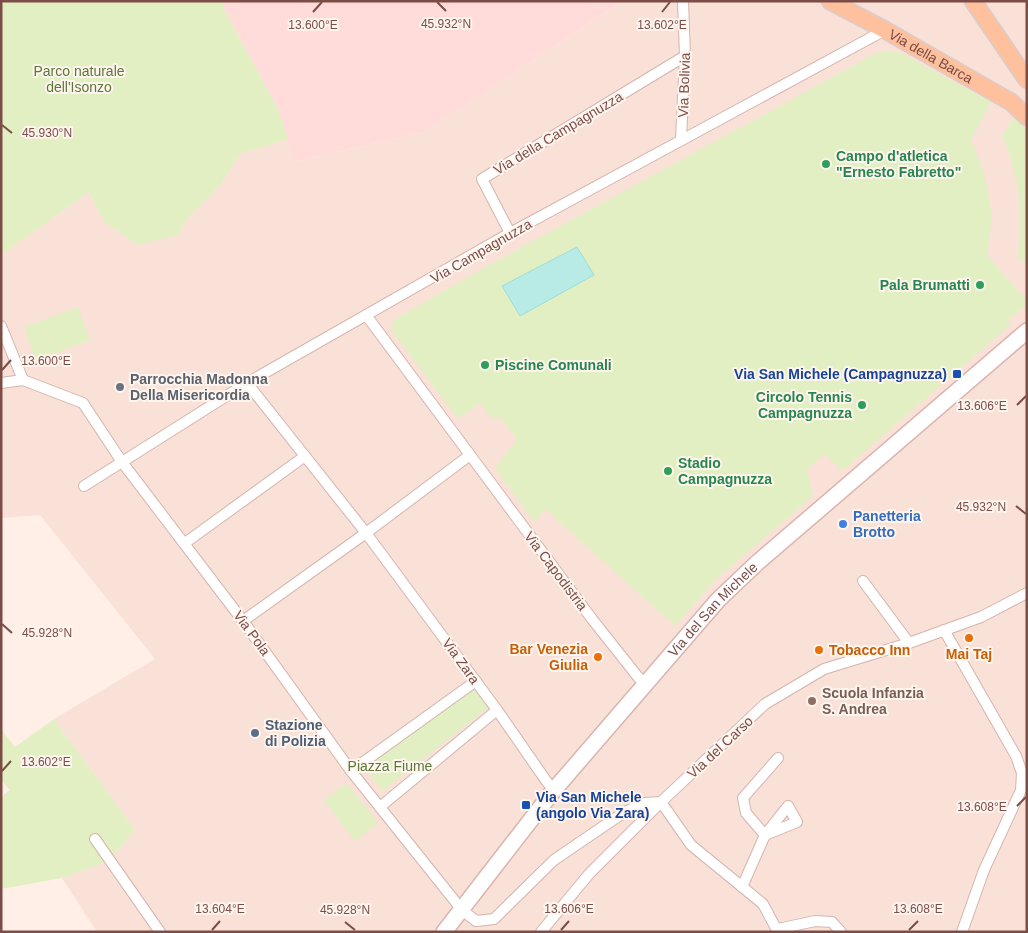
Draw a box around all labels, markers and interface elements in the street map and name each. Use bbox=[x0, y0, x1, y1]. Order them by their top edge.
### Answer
text: 45.932°N bbox=[421, 17, 471, 31]
text: 13.600°E bbox=[288, 18, 338, 32]
text: 13.602°E bbox=[637, 18, 687, 32]
street label: Via della Barca bbox=[886, 26, 976, 87]
street label: Via Bolivia bbox=[675, 52, 693, 118]
park label: Parco naturale dell'Isonzo bbox=[33, 63, 125, 95]
street label: Via della Campagnuzza bbox=[491, 88, 626, 178]
text: 45.930°N bbox=[22, 126, 72, 140]
place label: Campo d'atletica "Ernesto Fabretto" bbox=[836, 148, 961, 180]
marker: Campo d'atletica "Ernesto Fabretto" bbox=[820, 158, 832, 170]
street label: Via Campagnuzza bbox=[428, 215, 535, 286]
place label: Pala Brumatti bbox=[880, 277, 970, 293]
marker: Pala Brumatti bbox=[974, 279, 986, 291]
text: 13.600°E bbox=[21, 354, 71, 368]
place label: Piscine Comunali bbox=[495, 357, 612, 373]
marker: Piscine Comunali bbox=[479, 359, 491, 371]
place label: Via San Michele (Campagnuzza) bbox=[734, 366, 947, 382]
marker: Via San Michele (Campagnuzza) bbox=[951, 368, 963, 380]
place label: Parrocchia Madonna Della Misericordia bbox=[130, 371, 268, 403]
marker: Parrocchia Madonna Della Misericordia bbox=[114, 381, 126, 393]
place label: Circolo Tennis Campagnuzza bbox=[756, 389, 852, 421]
marker: Circolo Tennis Campagnuzza bbox=[856, 399, 868, 411]
text: 13.606°E bbox=[957, 399, 1007, 413]
place label: Stadio Campagnuzza bbox=[678, 455, 772, 487]
marker: Stadio Campagnuzza bbox=[662, 465, 674, 477]
text: 45.932°N bbox=[956, 500, 1006, 514]
place label: Panetteria Brotto bbox=[853, 508, 921, 540]
marker: Panetteria Brotto bbox=[837, 518, 849, 530]
street label: Via Capodistria bbox=[521, 528, 591, 614]
street label: Via del San Michele bbox=[665, 559, 761, 660]
street label: Via Pola bbox=[230, 607, 274, 659]
text: 45.928°N bbox=[22, 626, 72, 640]
marker: Mai Taj bbox=[963, 632, 975, 644]
street label: Via Zara bbox=[439, 635, 483, 687]
place label: Bar Venezia Giulia bbox=[509, 641, 588, 673]
place label: Tobacco Inn bbox=[829, 642, 910, 658]
marker: Tobacco Inn bbox=[813, 644, 825, 656]
place label: Mai Taj bbox=[946, 646, 992, 662]
marker: Bar Venezia Giulia bbox=[592, 651, 604, 663]
place label: Scuola Infanzia S. Andrea bbox=[822, 685, 924, 717]
marker: Scuola Infanzia S. Andrea bbox=[806, 695, 818, 707]
street label: Via del Carso bbox=[684, 712, 756, 781]
place label: Stazione di Polizia bbox=[265, 717, 326, 749]
marker: Stazione di Polizia bbox=[249, 727, 261, 739]
text: 13.602°E bbox=[21, 755, 71, 769]
park label: Piazza Fiume bbox=[348, 758, 433, 774]
place label: Via San Michele (angolo Via Zara) bbox=[536, 789, 649, 821]
marker: Via San Michele (angolo Via Zara) bbox=[520, 799, 532, 811]
text: 13.608°E bbox=[957, 800, 1007, 814]
text: 13.604°E bbox=[195, 902, 245, 916]
text: 13.606°E bbox=[544, 902, 594, 916]
text: 13.608°E bbox=[893, 902, 943, 916]
text: 45.928°N bbox=[320, 903, 370, 917]

